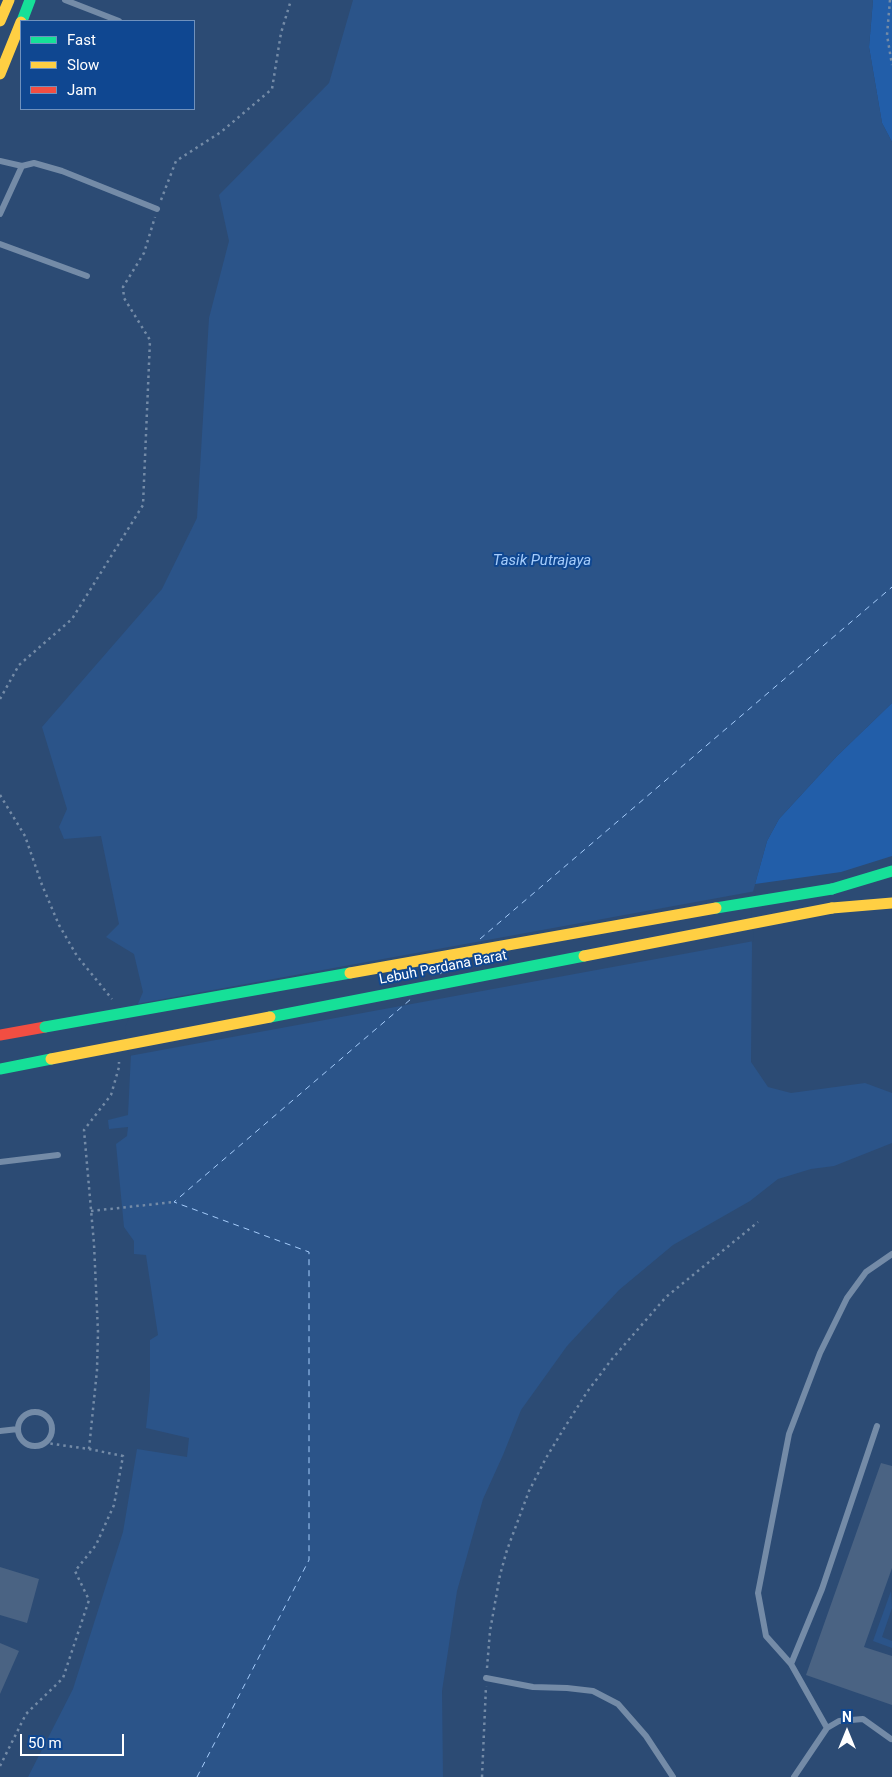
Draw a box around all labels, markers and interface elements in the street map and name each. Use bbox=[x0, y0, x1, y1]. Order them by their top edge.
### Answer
legend bbox=[20, 20, 195, 110]
text: Fast bbox=[67, 31, 96, 49]
text: Slow bbox=[67, 56, 99, 74]
text: Jam bbox=[67, 81, 97, 99]
water label: Tasik Putrajaya bbox=[493, 552, 591, 570]
street label: Lebuh Perdana Barat bbox=[378, 947, 508, 989]
north arrow bbox=[822, 1707, 872, 1757]
text: N bbox=[842, 1709, 852, 1725]
scale bar bbox=[22, 1724, 126, 1756]
text: 50 m bbox=[28, 1734, 62, 1752]

